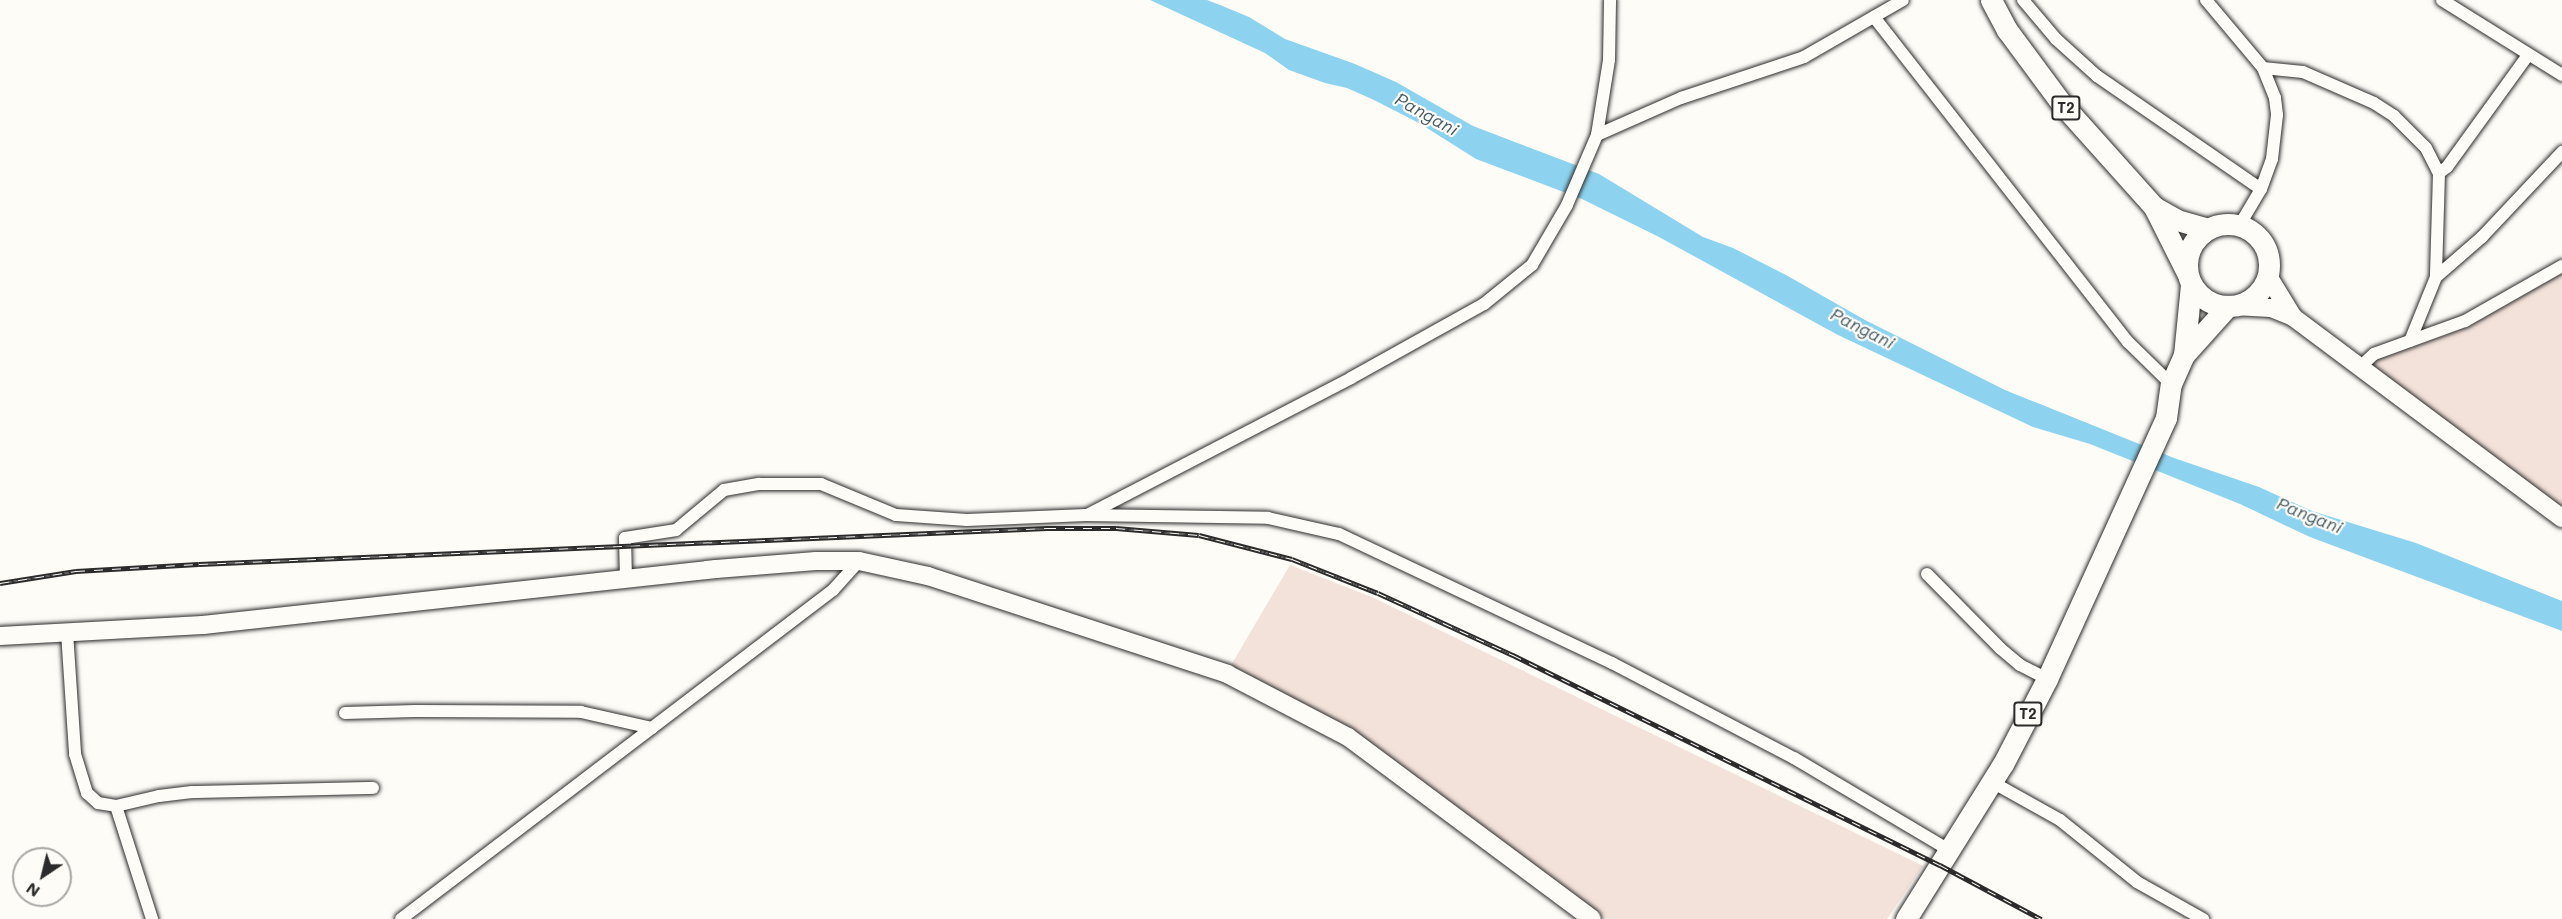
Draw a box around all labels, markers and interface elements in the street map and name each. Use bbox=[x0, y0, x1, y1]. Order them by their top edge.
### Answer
water label: Pangani bbox=[1391, 88, 1463, 140]
road number: T2 bbox=[2051, 96, 2081, 120]
water label: Pangani bbox=[1827, 303, 1899, 353]
water label: Pangani bbox=[2274, 492, 2346, 538]
road number: T2 bbox=[2013, 702, 2043, 726]
north arrow bbox=[12, 847, 72, 907]
text: N bbox=[22, 878, 44, 903]

